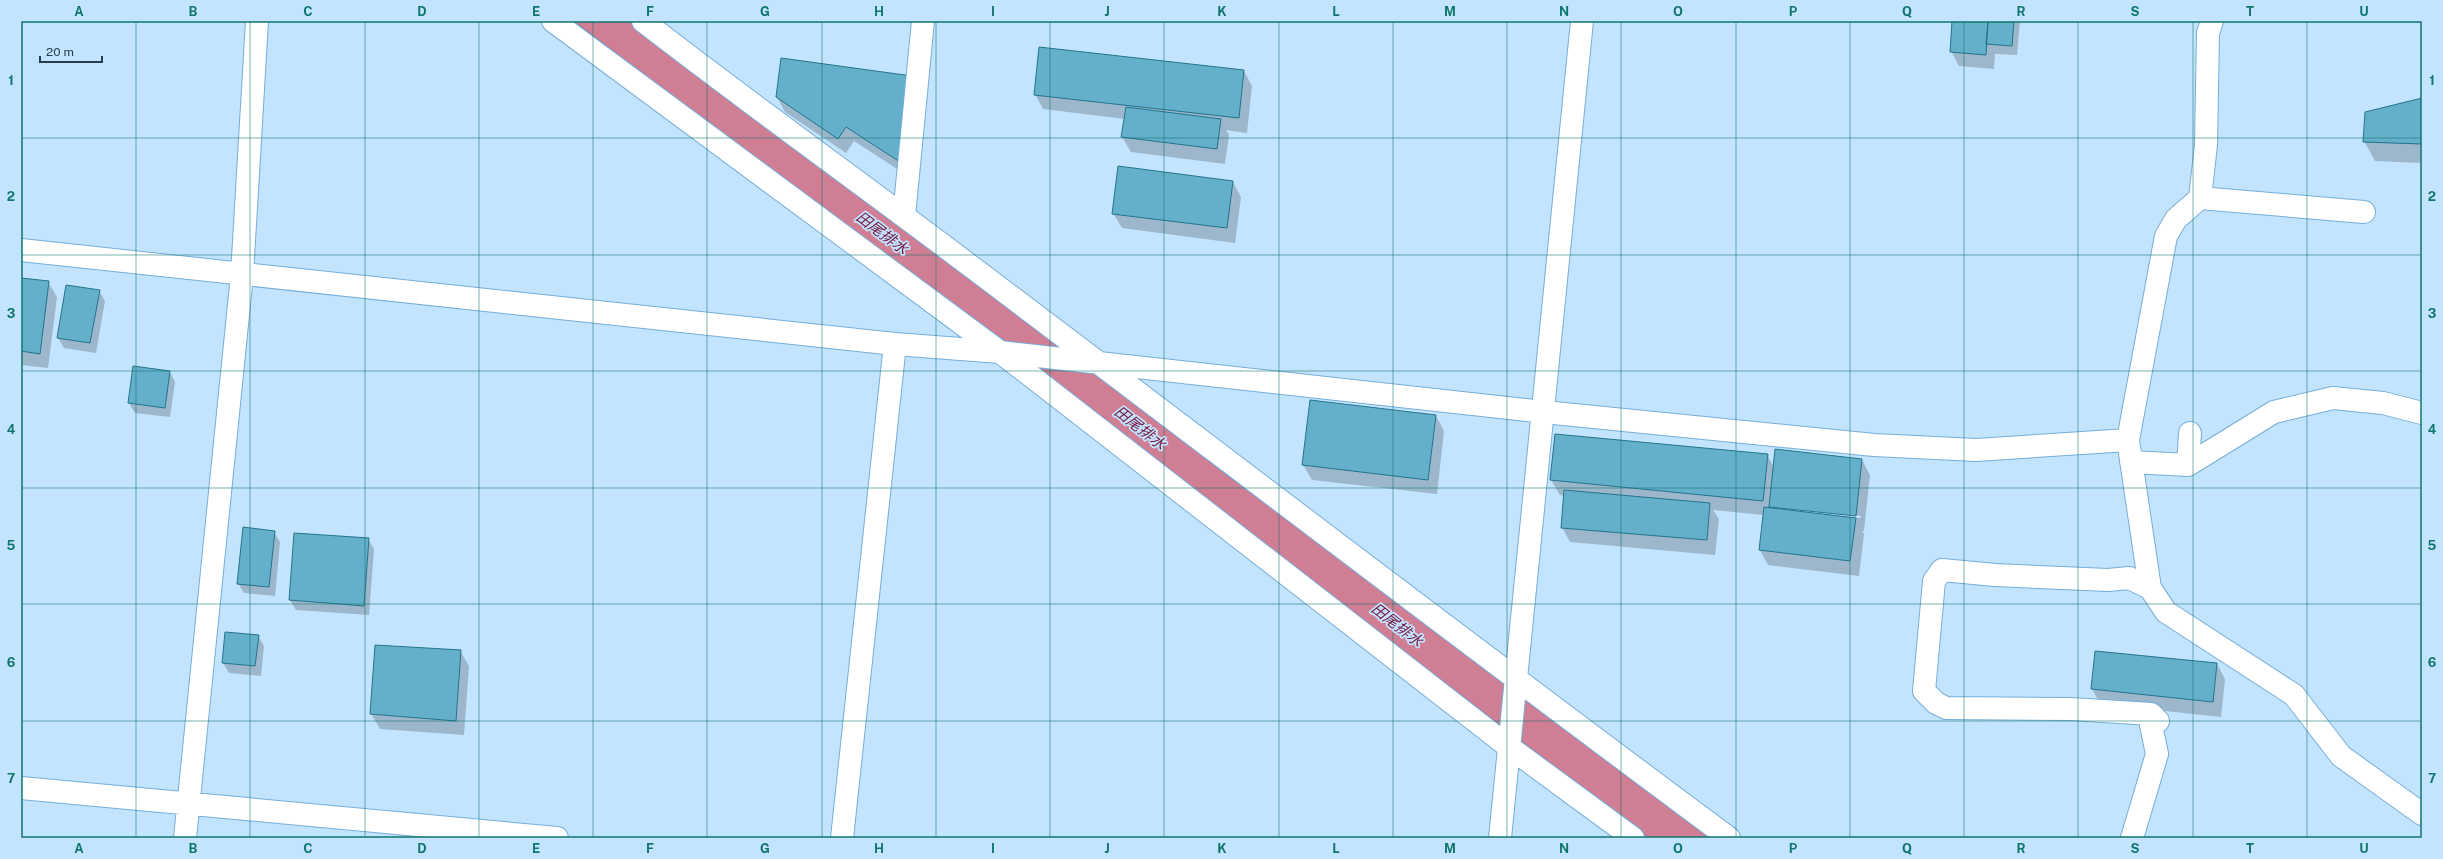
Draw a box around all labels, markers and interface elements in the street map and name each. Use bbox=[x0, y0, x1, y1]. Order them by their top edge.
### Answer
text: A bbox=[74, 4, 84, 19]
text: B bbox=[189, 4, 198, 19]
text: C bbox=[303, 4, 313, 19]
text: D bbox=[417, 4, 427, 19]
text: E bbox=[532, 4, 540, 19]
text: F bbox=[646, 4, 654, 19]
text: G bbox=[760, 4, 770, 19]
text: H bbox=[874, 4, 884, 19]
text: I bbox=[991, 4, 995, 19]
text: J bbox=[1104, 4, 1110, 19]
text: K bbox=[1217, 4, 1227, 19]
text: L bbox=[1332, 4, 1340, 19]
text: M bbox=[1444, 4, 1456, 19]
text: N bbox=[1559, 4, 1569, 19]
text: O bbox=[1673, 4, 1683, 19]
text: P bbox=[1789, 4, 1798, 19]
text: Q bbox=[1902, 4, 1912, 19]
text: R bbox=[2016, 4, 2026, 19]
text: S bbox=[2131, 4, 2140, 19]
text: T bbox=[2246, 4, 2254, 19]
text: U bbox=[2359, 4, 2369, 19]
scale bar bbox=[40, 38, 102, 64]
text: 20 m bbox=[46, 45, 74, 59]
text: 1 bbox=[8, 73, 14, 88]
text: 1 bbox=[2429, 73, 2435, 88]
text: 2 bbox=[7, 189, 15, 204]
text: 2 bbox=[2428, 189, 2436, 204]
water label: 田尾排水 bbox=[853, 208, 912, 258]
text: 3 bbox=[7, 306, 16, 321]
text: 3 bbox=[2428, 306, 2437, 321]
water label: 田尾排水 bbox=[1111, 402, 1170, 453]
text: 4 bbox=[7, 422, 16, 437]
text: 4 bbox=[2428, 422, 2437, 437]
text: 5 bbox=[7, 538, 16, 553]
text: 5 bbox=[2428, 538, 2437, 553]
water label: 田尾排水 bbox=[1368, 599, 1427, 650]
text: 6 bbox=[7, 655, 16, 670]
text: 6 bbox=[2428, 655, 2437, 670]
text: 7 bbox=[7, 771, 15, 786]
text: 7 bbox=[2428, 771, 2436, 786]
text: A bbox=[74, 841, 84, 856]
text: B bbox=[189, 841, 198, 856]
text: C bbox=[303, 841, 313, 856]
text: D bbox=[417, 841, 427, 856]
text: E bbox=[532, 841, 540, 856]
text: F bbox=[646, 841, 654, 856]
text: G bbox=[760, 841, 770, 856]
text: H bbox=[874, 841, 884, 856]
text: I bbox=[991, 841, 995, 856]
text: J bbox=[1104, 841, 1110, 856]
text: K bbox=[1217, 841, 1227, 856]
text: L bbox=[1332, 841, 1340, 856]
text: M bbox=[1444, 841, 1456, 856]
text: N bbox=[1559, 841, 1569, 856]
text: O bbox=[1673, 841, 1683, 856]
text: P bbox=[1789, 841, 1798, 856]
text: Q bbox=[1902, 841, 1912, 856]
text: R bbox=[2016, 841, 2026, 856]
text: S bbox=[2131, 841, 2140, 856]
text: T bbox=[2246, 841, 2254, 856]
text: U bbox=[2359, 841, 2369, 856]

